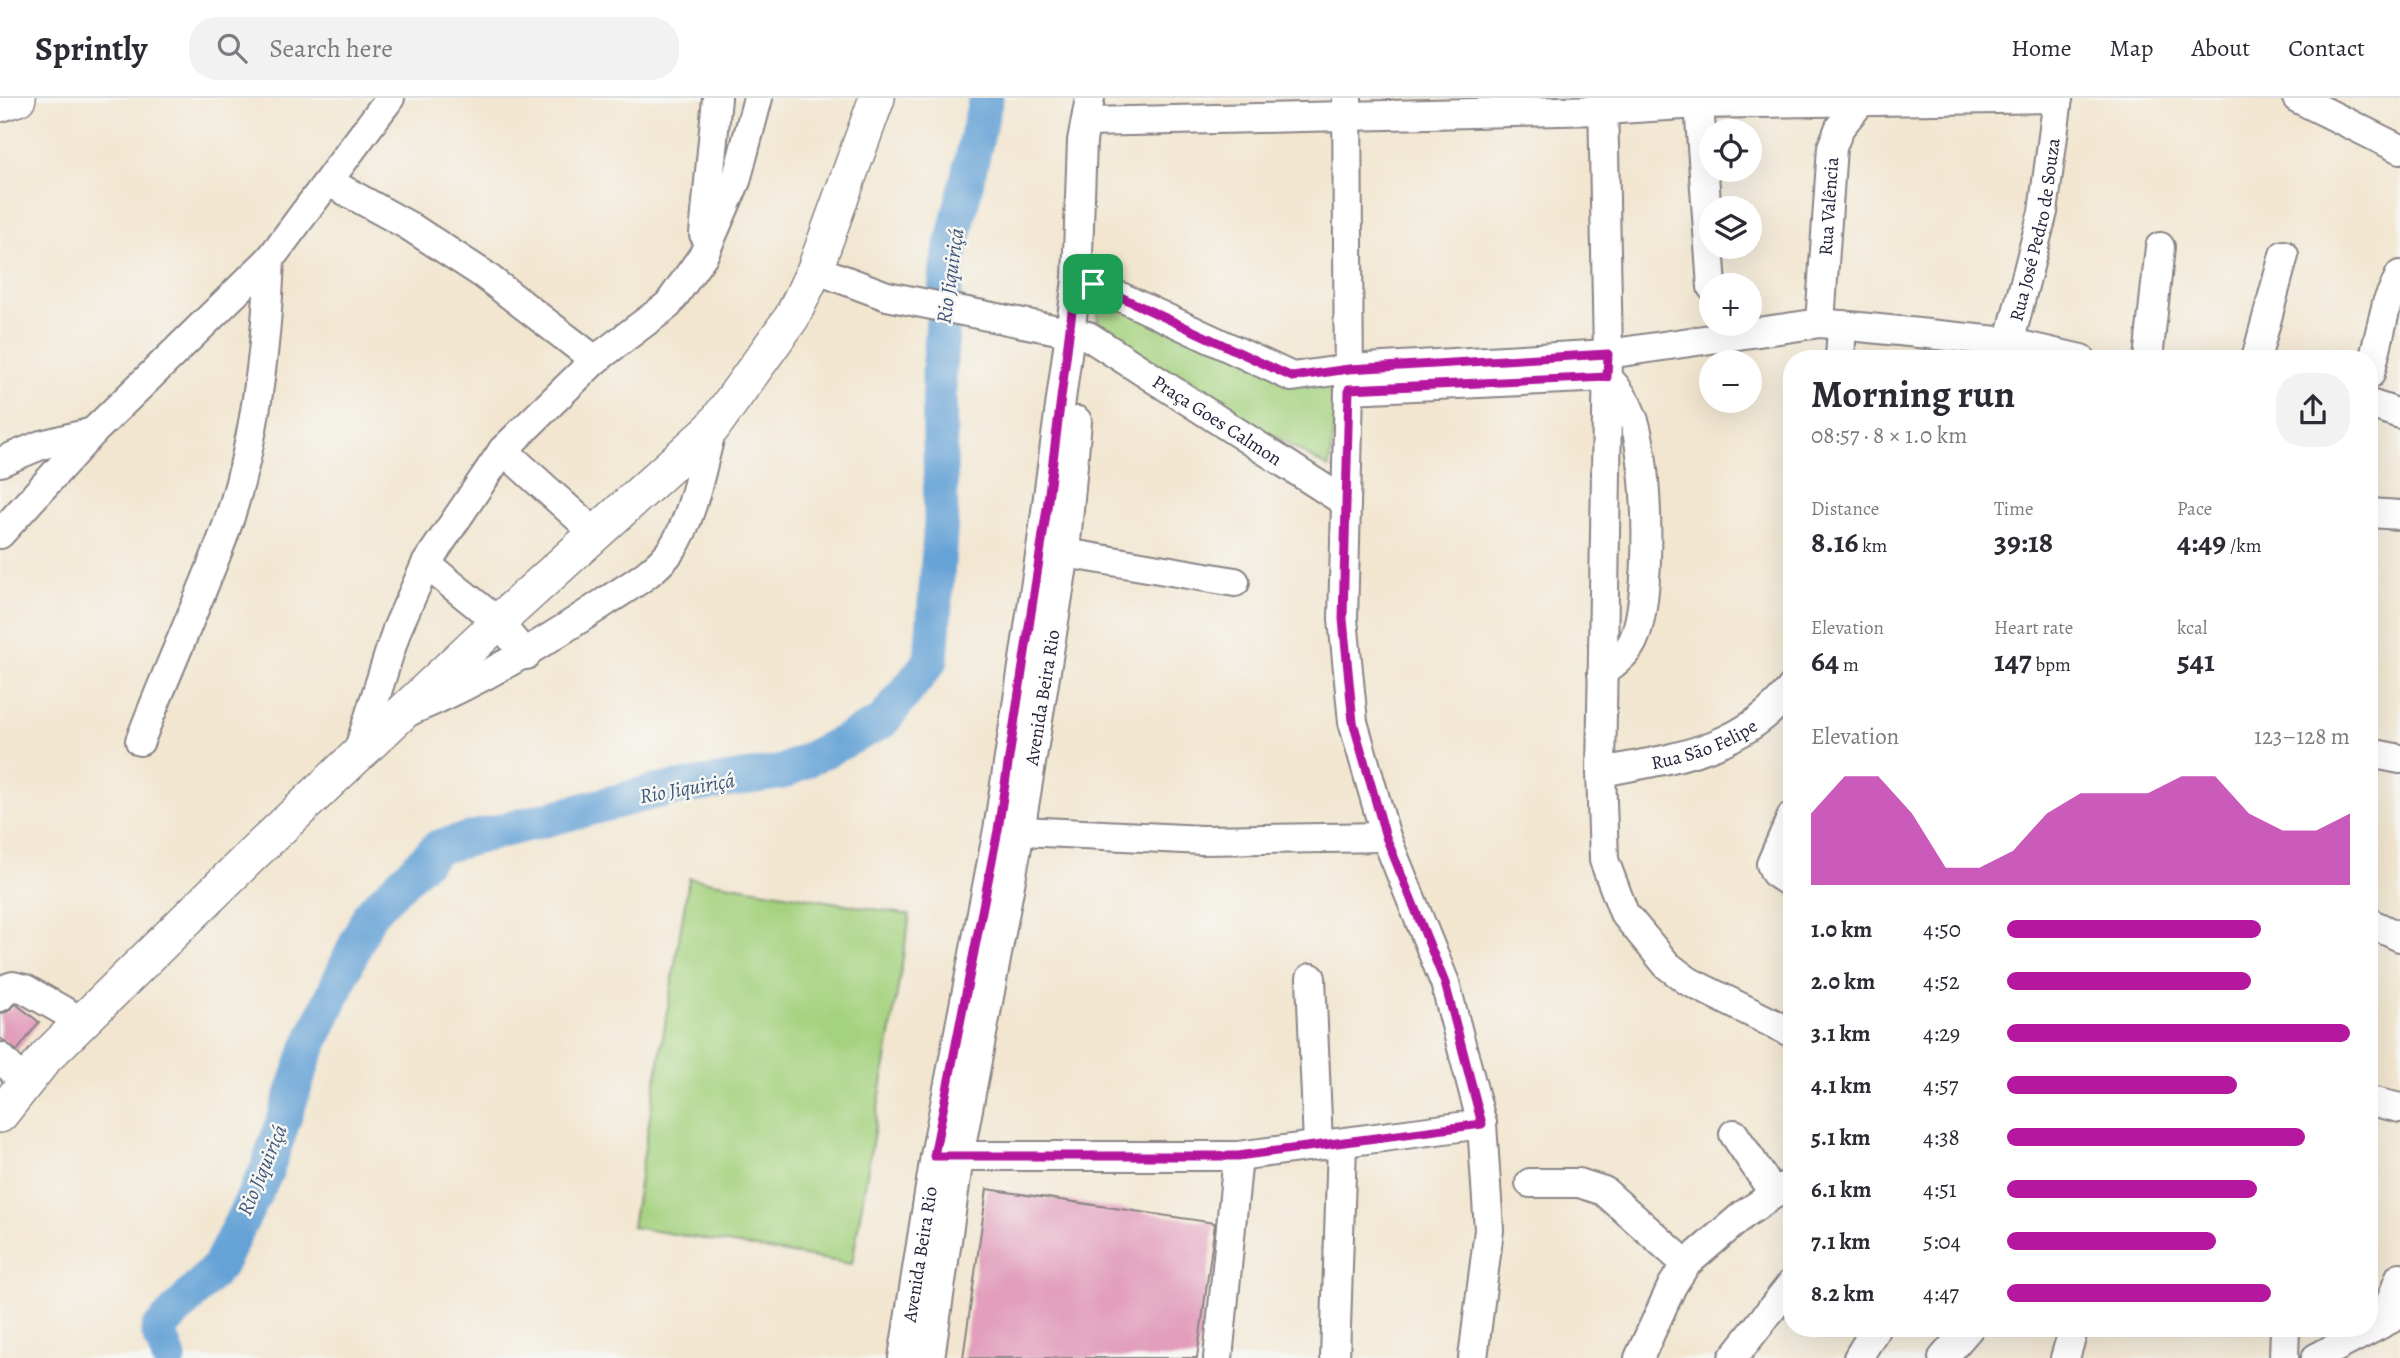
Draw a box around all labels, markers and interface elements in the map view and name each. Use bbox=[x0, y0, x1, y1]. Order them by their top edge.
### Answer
search box bbox=[189, 17, 679, 80]
text: Sprintly bbox=[35, 26, 147, 71]
icon: search bbox=[213, 29, 251, 67]
text: Search here bbox=[269, 31, 393, 66]
text: Home bbox=[2011, 32, 2072, 64]
text: Map bbox=[2110, 32, 2154, 64]
text: About bbox=[2192, 32, 2250, 64]
text: Contact bbox=[2288, 32, 2365, 64]
map controls bbox=[1699, 119, 1762, 413]
button: locate bbox=[1699, 119, 1762, 182]
street label: Rua José Pedro de Souza bbox=[2003, 136, 2067, 324]
street label: Rua Valência bbox=[1813, 156, 1845, 256]
button: layers bbox=[1699, 196, 1762, 259]
water label: Rio Jiquiriçá bbox=[929, 226, 971, 326]
pin bbox=[1063, 254, 1123, 314]
icon: arrive bbox=[1074, 265, 1112, 303]
button: + bbox=[1699, 273, 1762, 336]
button: − bbox=[1699, 350, 1762, 413]
text: Morning run bbox=[1811, 368, 2015, 420]
street label: Praça Goes Calmon bbox=[1147, 369, 1287, 472]
button: share bbox=[2276, 373, 2350, 447]
text: 08:57 · 8 × 1.0 km bbox=[1811, 420, 1967, 451]
text: Distance bbox=[1811, 496, 1879, 522]
text: Time bbox=[1994, 496, 2033, 522]
text: Pace bbox=[2177, 496, 2212, 522]
text: 8.16 bbox=[1811, 522, 1858, 562]
text: 39:18 bbox=[1994, 522, 2053, 562]
text: 4:49 bbox=[2177, 522, 2226, 562]
text: km bbox=[1858, 533, 1887, 559]
text: /km bbox=[2226, 533, 2262, 559]
text: Elevation bbox=[1811, 615, 1884, 641]
text: Heart rate bbox=[1994, 615, 2073, 641]
text: kcal bbox=[2177, 615, 2207, 641]
street label: Avenida Beira Rio bbox=[1019, 628, 1066, 768]
text: 64 bbox=[1811, 641, 1839, 681]
text: 147 bbox=[1994, 641, 2032, 681]
text: 541 bbox=[2177, 641, 2215, 681]
text: m bbox=[1839, 652, 1859, 678]
text: bpm bbox=[2032, 652, 2071, 678]
street label: Rua São Felipe bbox=[1649, 713, 1763, 776]
text: Elevation bbox=[1811, 721, 1899, 752]
text: 123–128 m bbox=[2254, 721, 2350, 752]
water label: Rio Jiquiriçá bbox=[637, 766, 737, 810]
text: 1.0 km bbox=[1811, 914, 1872, 945]
text: 4:50 bbox=[1923, 914, 1961, 945]
text: 2.0 km bbox=[1811, 966, 1875, 997]
text: 4:52 bbox=[1923, 966, 1960, 997]
text: 3.1 km bbox=[1811, 1018, 1871, 1049]
text: 4:29 bbox=[1923, 1018, 1960, 1049]
text: 4.1 km bbox=[1811, 1070, 1872, 1101]
text: 4:57 bbox=[1923, 1070, 1958, 1101]
water label: Rio Jiquiriçá bbox=[230, 1120, 294, 1220]
text: 5.1 km bbox=[1811, 1122, 1871, 1153]
text: 4:38 bbox=[1923, 1122, 1960, 1153]
text: 6.1 km bbox=[1811, 1174, 1871, 1205]
text: 4:51 bbox=[1923, 1174, 1957, 1205]
street label: Avenida Beira Rio bbox=[897, 1185, 944, 1325]
text: 7.1 km bbox=[1811, 1226, 1871, 1257]
text: 5:04 bbox=[1923, 1226, 1961, 1257]
text: 8.2 km bbox=[1811, 1278, 1875, 1309]
text: 4:47 bbox=[1923, 1278, 1959, 1309]

